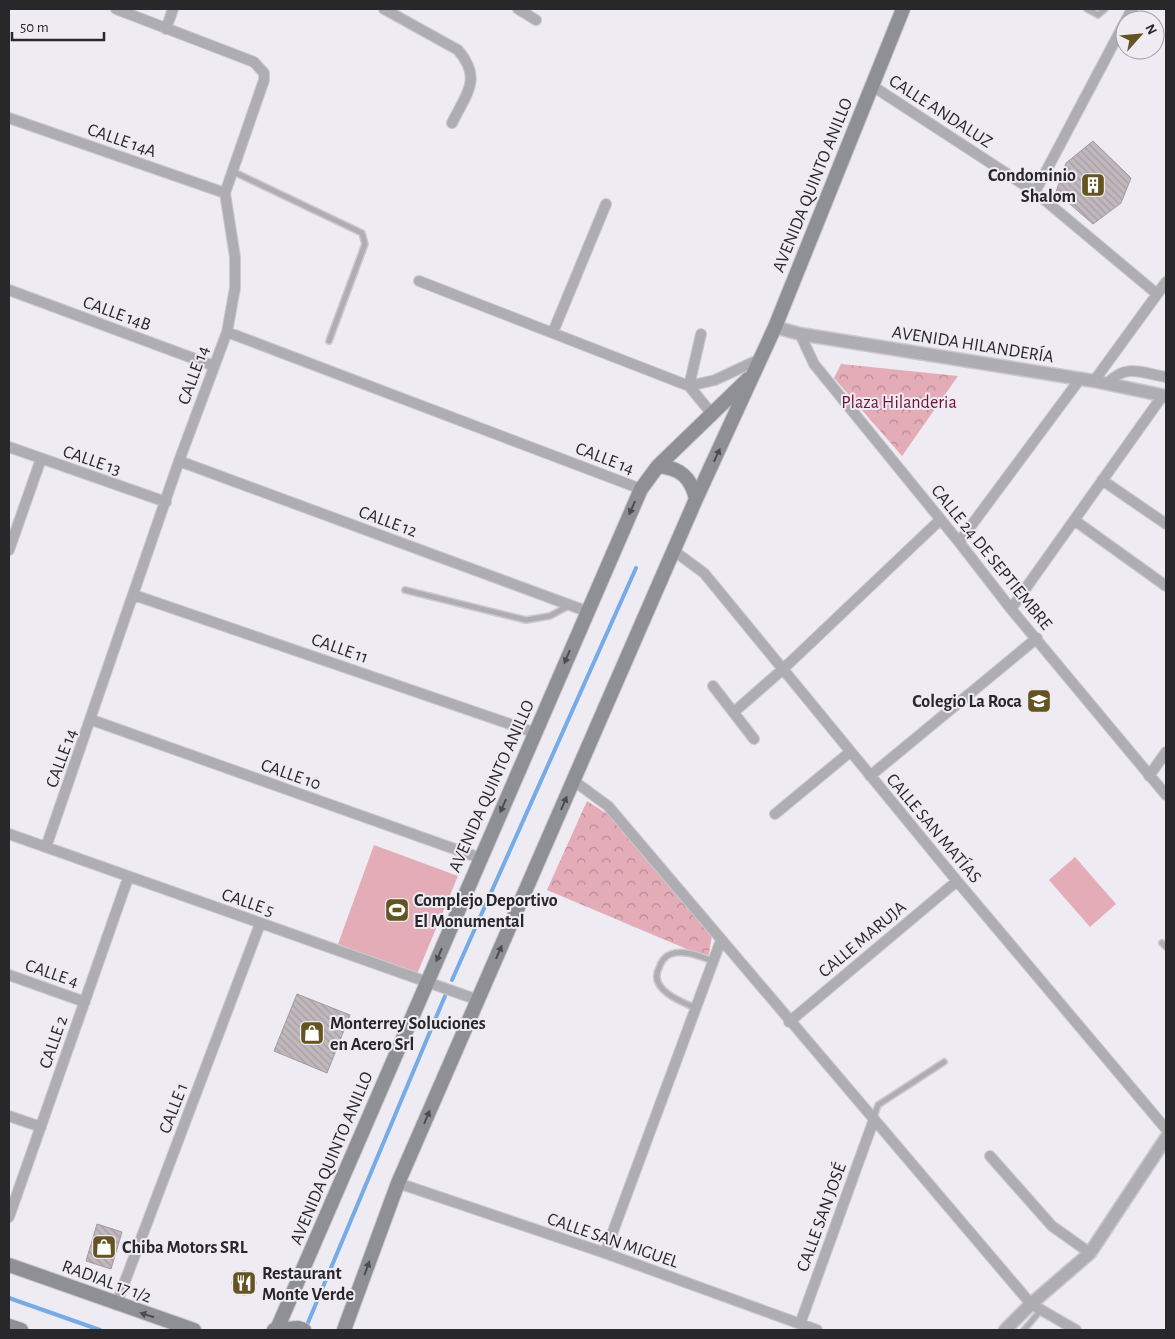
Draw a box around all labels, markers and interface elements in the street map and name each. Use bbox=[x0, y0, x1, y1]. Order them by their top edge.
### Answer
scale bar bbox=[12, 10, 105, 42]
north arrow bbox=[1115, 10, 1165, 60]
text: 50 m bbox=[20, 20, 49, 35]
text: N bbox=[1142, 22, 1159, 37]
street label: CALLE ANDALUZ bbox=[886, 72, 995, 152]
street label: AVENIDA QUINTO ANILLO bbox=[770, 96, 856, 275]
street label: CALLE 14A bbox=[85, 121, 159, 161]
place label: Condominio Shalom bbox=[988, 167, 1076, 206]
building icon: Condominio Shalom bbox=[1080, 172, 1106, 198]
street label: CALLE 14B bbox=[80, 293, 153, 335]
street label: AVENIDA HILANDERÍA bbox=[891, 320, 1056, 367]
street label: CALLE 14 bbox=[175, 343, 213, 407]
park label: Plaza Hilanderia bbox=[841, 394, 957, 412]
street label: CALLE 14 bbox=[573, 440, 637, 478]
street label: CALLE 13 bbox=[60, 443, 123, 479]
one-way arrow bbox=[712, 447, 721, 462]
street label: CALLE 24 DE SEPTIEMBRE bbox=[927, 482, 1055, 634]
one-way arrow bbox=[628, 501, 636, 515]
street label: CALLE 12 bbox=[356, 503, 419, 541]
street label: CALLE 11 bbox=[309, 631, 370, 667]
one-way arrow bbox=[563, 649, 571, 664]
school or university icon: Colegio La Roca bbox=[1026, 688, 1052, 714]
place label: Colegio La Roca bbox=[912, 693, 1022, 711]
street label: AVENIDA QUINTO ANILLO bbox=[446, 698, 538, 875]
street label: CALLE 14 bbox=[43, 726, 81, 790]
street label: CALLE 10 bbox=[258, 756, 323, 794]
street label: CALLE SAN MATÍAS bbox=[882, 769, 986, 887]
one-way arrow bbox=[560, 796, 568, 810]
one-way arrow bbox=[499, 799, 507, 813]
street label: CALLE 5 bbox=[219, 886, 276, 920]
place label: Complejo Deportivo El Monumental bbox=[414, 892, 558, 931]
sports icon: Complejo Deportivo El Monumental bbox=[384, 897, 410, 923]
street label: CALLE MARUJA bbox=[816, 898, 910, 981]
one-way arrow bbox=[495, 945, 503, 959]
one-way arrow bbox=[435, 948, 443, 962]
street label: CALLE 4 bbox=[23, 956, 81, 992]
street label: CALLE 2 bbox=[37, 1014, 71, 1071]
place label: Monterrey Soluciones en Acero Srl bbox=[330, 1015, 486, 1054]
shop icon: Monterrey Soluciones en Acero Srl bbox=[299, 1020, 325, 1046]
street label: AVENIDA QUINTO ANILLO bbox=[287, 1069, 377, 1248]
street label: CALLE 1 bbox=[156, 1081, 192, 1136]
one-way arrow bbox=[423, 1110, 431, 1124]
street label: CALLE SAN JOSÉ bbox=[791, 1159, 850, 1274]
street label: CALLE SAN MIGUEL bbox=[545, 1210, 681, 1272]
shop icon: Chiba Motors SRL bbox=[91, 1234, 117, 1260]
place label: Chiba Motors SRL bbox=[122, 1239, 248, 1257]
street label: RADIAL 17 1/2 bbox=[59, 1257, 154, 1306]
one-way arrow bbox=[363, 1260, 371, 1275]
place label: Restaurant Monte Verde bbox=[262, 1265, 354, 1304]
restaurant icon: Restaurant Monte Verde bbox=[231, 1270, 257, 1296]
one-way arrow bbox=[140, 1311, 155, 1318]

